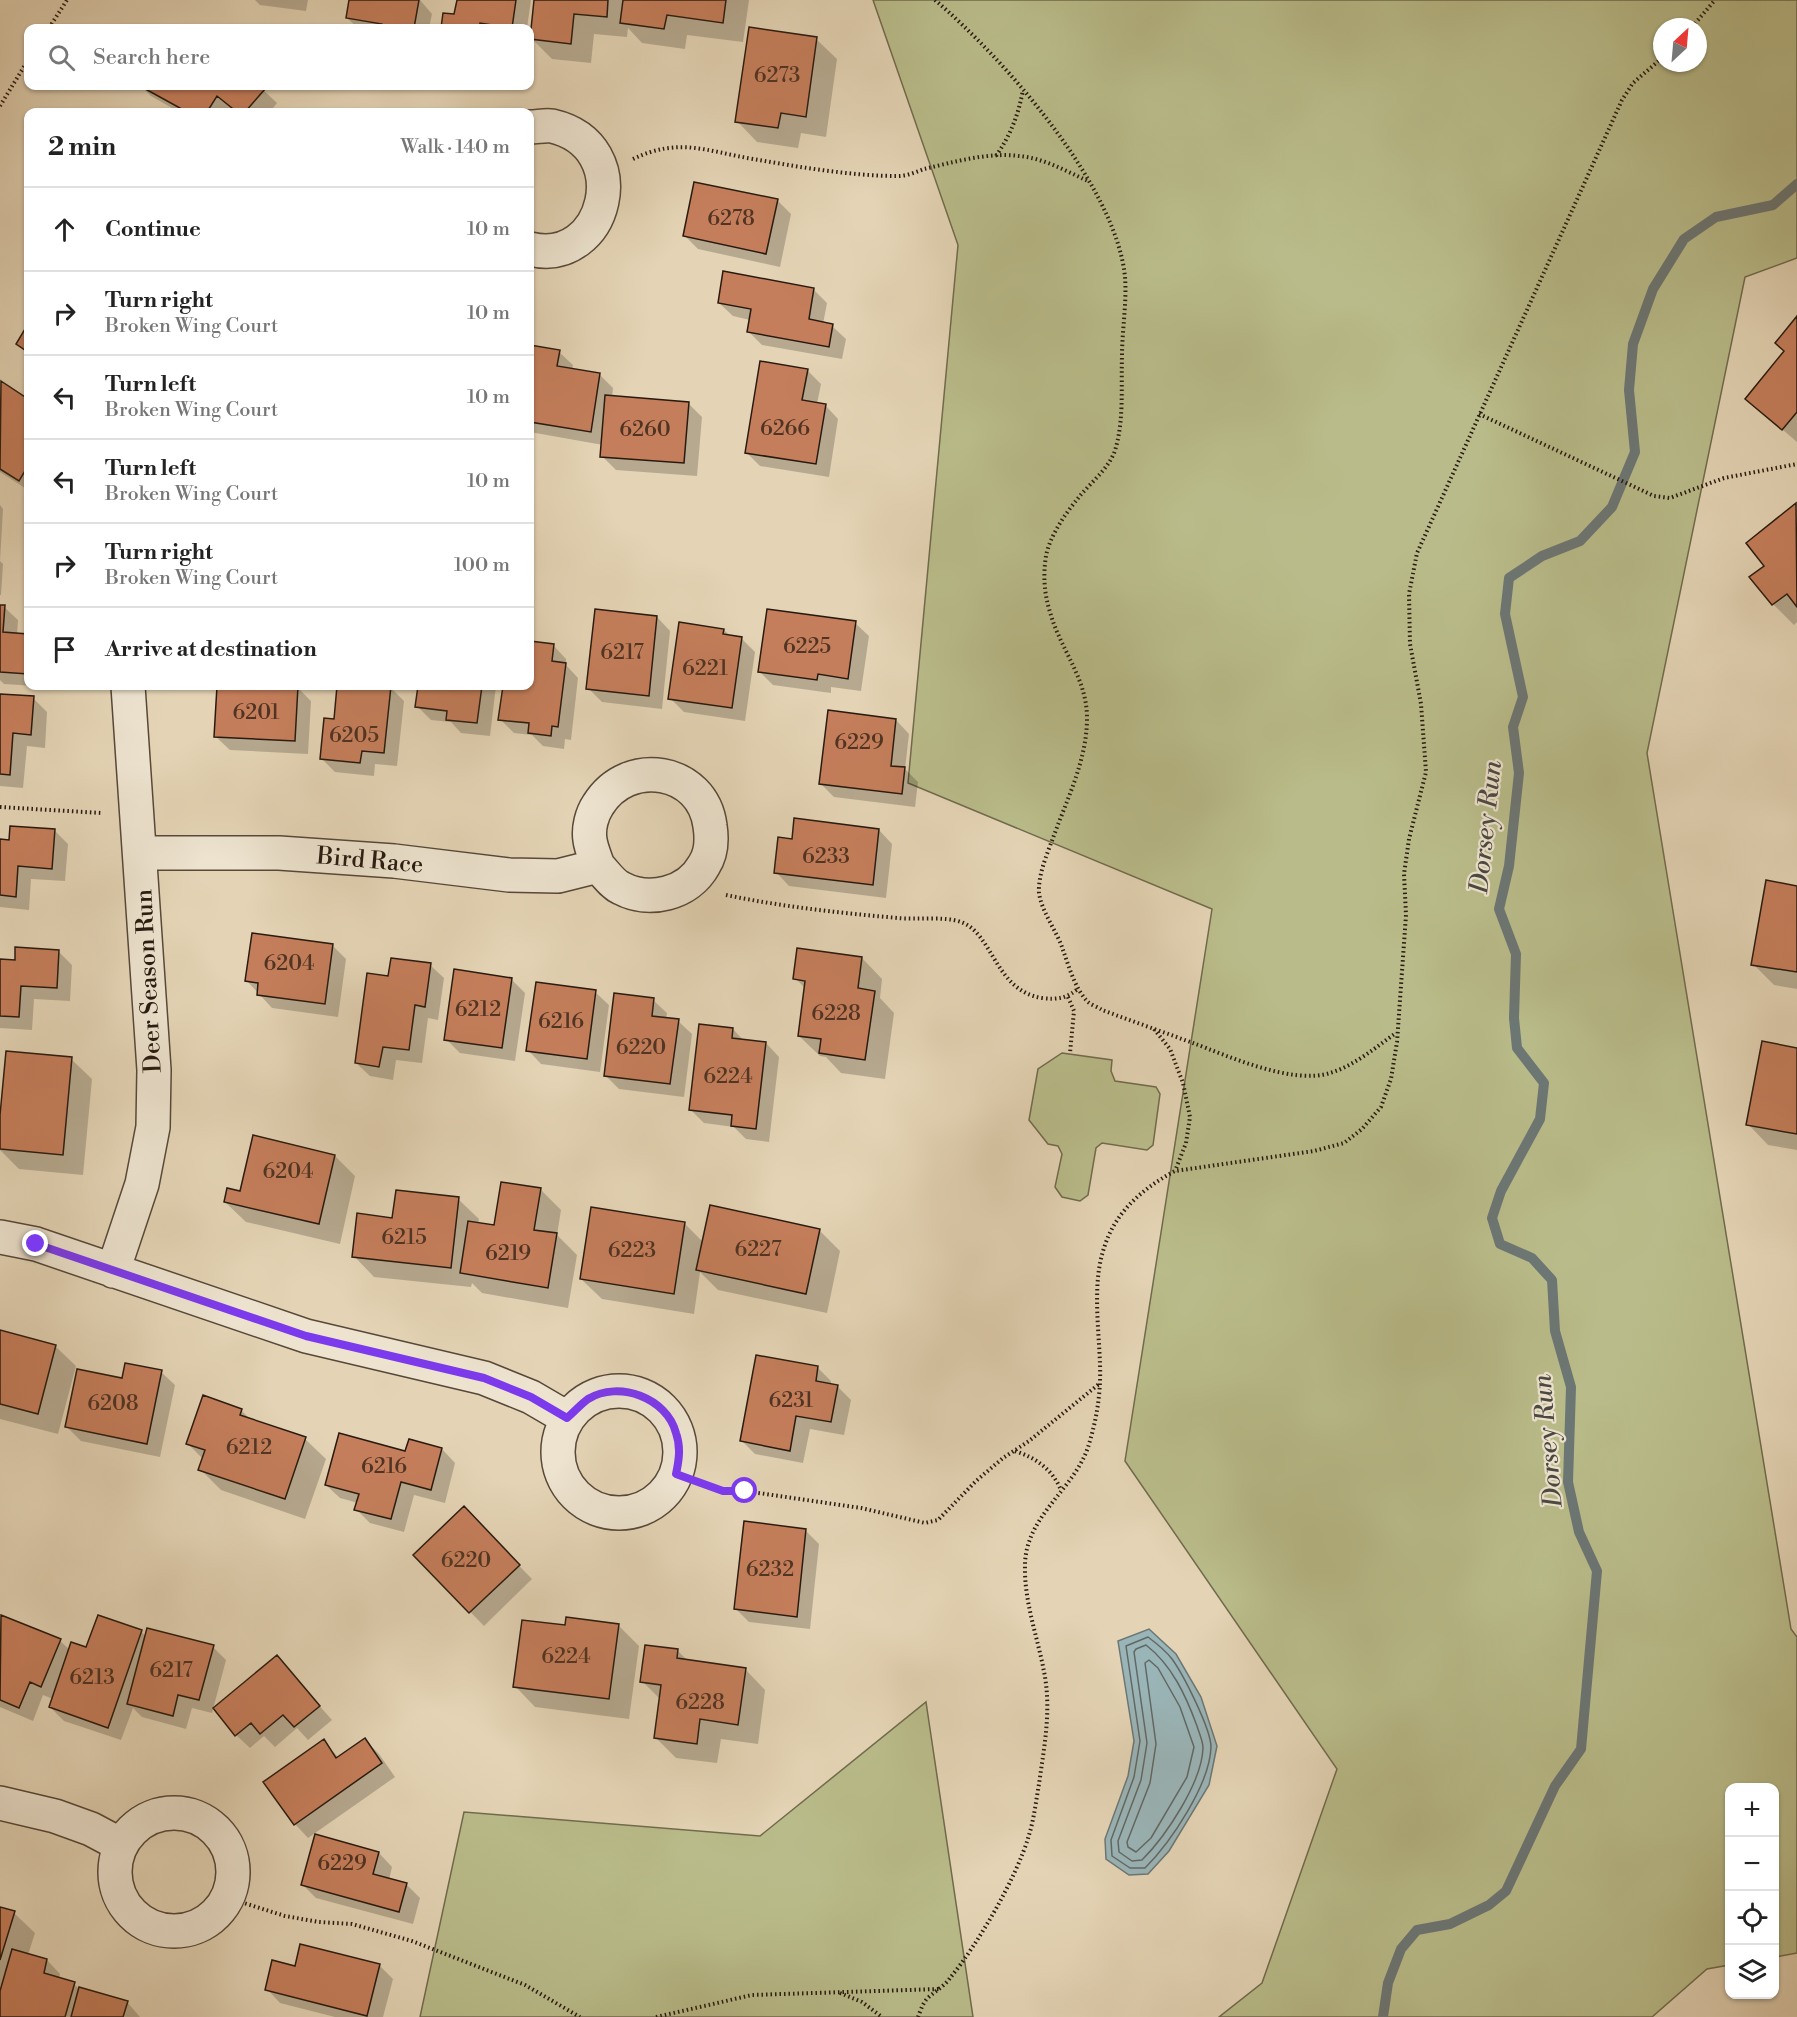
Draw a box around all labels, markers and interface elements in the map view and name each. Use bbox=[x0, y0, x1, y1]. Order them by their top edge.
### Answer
north arrow bbox=[1653, 18, 1707, 72]
search box bbox=[24, 24, 534, 90]
icon: search bbox=[45, 41, 78, 74]
text: Search here bbox=[93, 44, 210, 71]
house number: 6273 bbox=[754, 63, 800, 89]
text: 2 min bbox=[48, 131, 116, 163]
text: Walk · 140 m bbox=[400, 135, 510, 160]
house number: 6278 bbox=[707, 206, 755, 232]
icon: ahead bbox=[48, 213, 81, 246]
text: Continue bbox=[105, 216, 201, 243]
text: 10 m bbox=[467, 217, 510, 242]
text: Turn right bbox=[105, 287, 213, 314]
icon: right bbox=[48, 297, 81, 330]
text: 10 m bbox=[467, 301, 510, 326]
text: Broken Wing Court bbox=[105, 314, 278, 339]
text: Turn left bbox=[105, 371, 196, 398]
icon: left bbox=[48, 381, 81, 414]
text: 10 m bbox=[467, 385, 510, 410]
text: Broken Wing Court bbox=[105, 398, 278, 423]
house number: 6266 bbox=[760, 416, 810, 442]
house number: 6260 bbox=[619, 417, 671, 443]
text: Turn left bbox=[105, 455, 196, 482]
icon: left bbox=[48, 465, 81, 498]
text: 10 m bbox=[467, 469, 510, 494]
text: Broken Wing Court bbox=[105, 482, 278, 507]
text: Turn right bbox=[105, 539, 213, 566]
icon: right bbox=[48, 549, 81, 582]
text: 100 m bbox=[454, 553, 510, 578]
text: Broken Wing Court bbox=[105, 566, 278, 591]
icon: arrive bbox=[48, 633, 81, 666]
house number: 6225 bbox=[783, 634, 831, 660]
text: Arrive at destination bbox=[105, 636, 317, 663]
house number: 6217 bbox=[600, 640, 644, 666]
house number: 6221 bbox=[682, 656, 728, 682]
house number: 6201 bbox=[233, 700, 280, 726]
house number: 6205 bbox=[329, 723, 379, 749]
house number: 6229 bbox=[834, 730, 884, 756]
water label: Dorsey Run bbox=[1463, 759, 1509, 896]
street label: Bird Race bbox=[314, 841, 425, 881]
house number: 6233 bbox=[802, 844, 850, 870]
street label: Deer Season Run bbox=[129, 888, 169, 1074]
house number: 6204 bbox=[263, 951, 315, 977]
house number: 6212 bbox=[455, 997, 501, 1023]
house number: 6228 bbox=[811, 1001, 861, 1027]
house number: 6216 bbox=[538, 1009, 584, 1035]
house number: 6220 bbox=[616, 1035, 666, 1061]
house number: 6224 bbox=[703, 1064, 753, 1090]
house number: 6204 bbox=[262, 1159, 314, 1185]
house number: 6215 bbox=[381, 1225, 427, 1251]
route end bbox=[22, 1230, 48, 1256]
house number: 6227 bbox=[734, 1237, 782, 1263]
house number: 6223 bbox=[608, 1238, 656, 1264]
house number: 6219 bbox=[485, 1241, 531, 1267]
water label: Dorsey Run bbox=[1526, 1373, 1570, 1510]
house number: 6231 bbox=[769, 1388, 813, 1414]
house number: 6208 bbox=[87, 1391, 139, 1417]
house number: 6212 bbox=[226, 1435, 272, 1461]
house number: 6216 bbox=[361, 1454, 407, 1480]
route start bbox=[731, 1477, 757, 1503]
house number: 6220 bbox=[441, 1548, 491, 1574]
house number: 6232 bbox=[746, 1557, 794, 1583]
house number: 6224 bbox=[541, 1644, 591, 1670]
house number: 6217 bbox=[149, 1658, 193, 1684]
house number: 6213 bbox=[69, 1665, 115, 1691]
house number: 6228 bbox=[675, 1690, 725, 1716]
map controls bbox=[1725, 1783, 1779, 1999]
button: + bbox=[1725, 1783, 1779, 1837]
button: − bbox=[1725, 1837, 1779, 1891]
house number: 6229 bbox=[317, 1851, 367, 1877]
button: locate bbox=[1725, 1891, 1779, 1945]
button: layers bbox=[1725, 1945, 1779, 1999]

